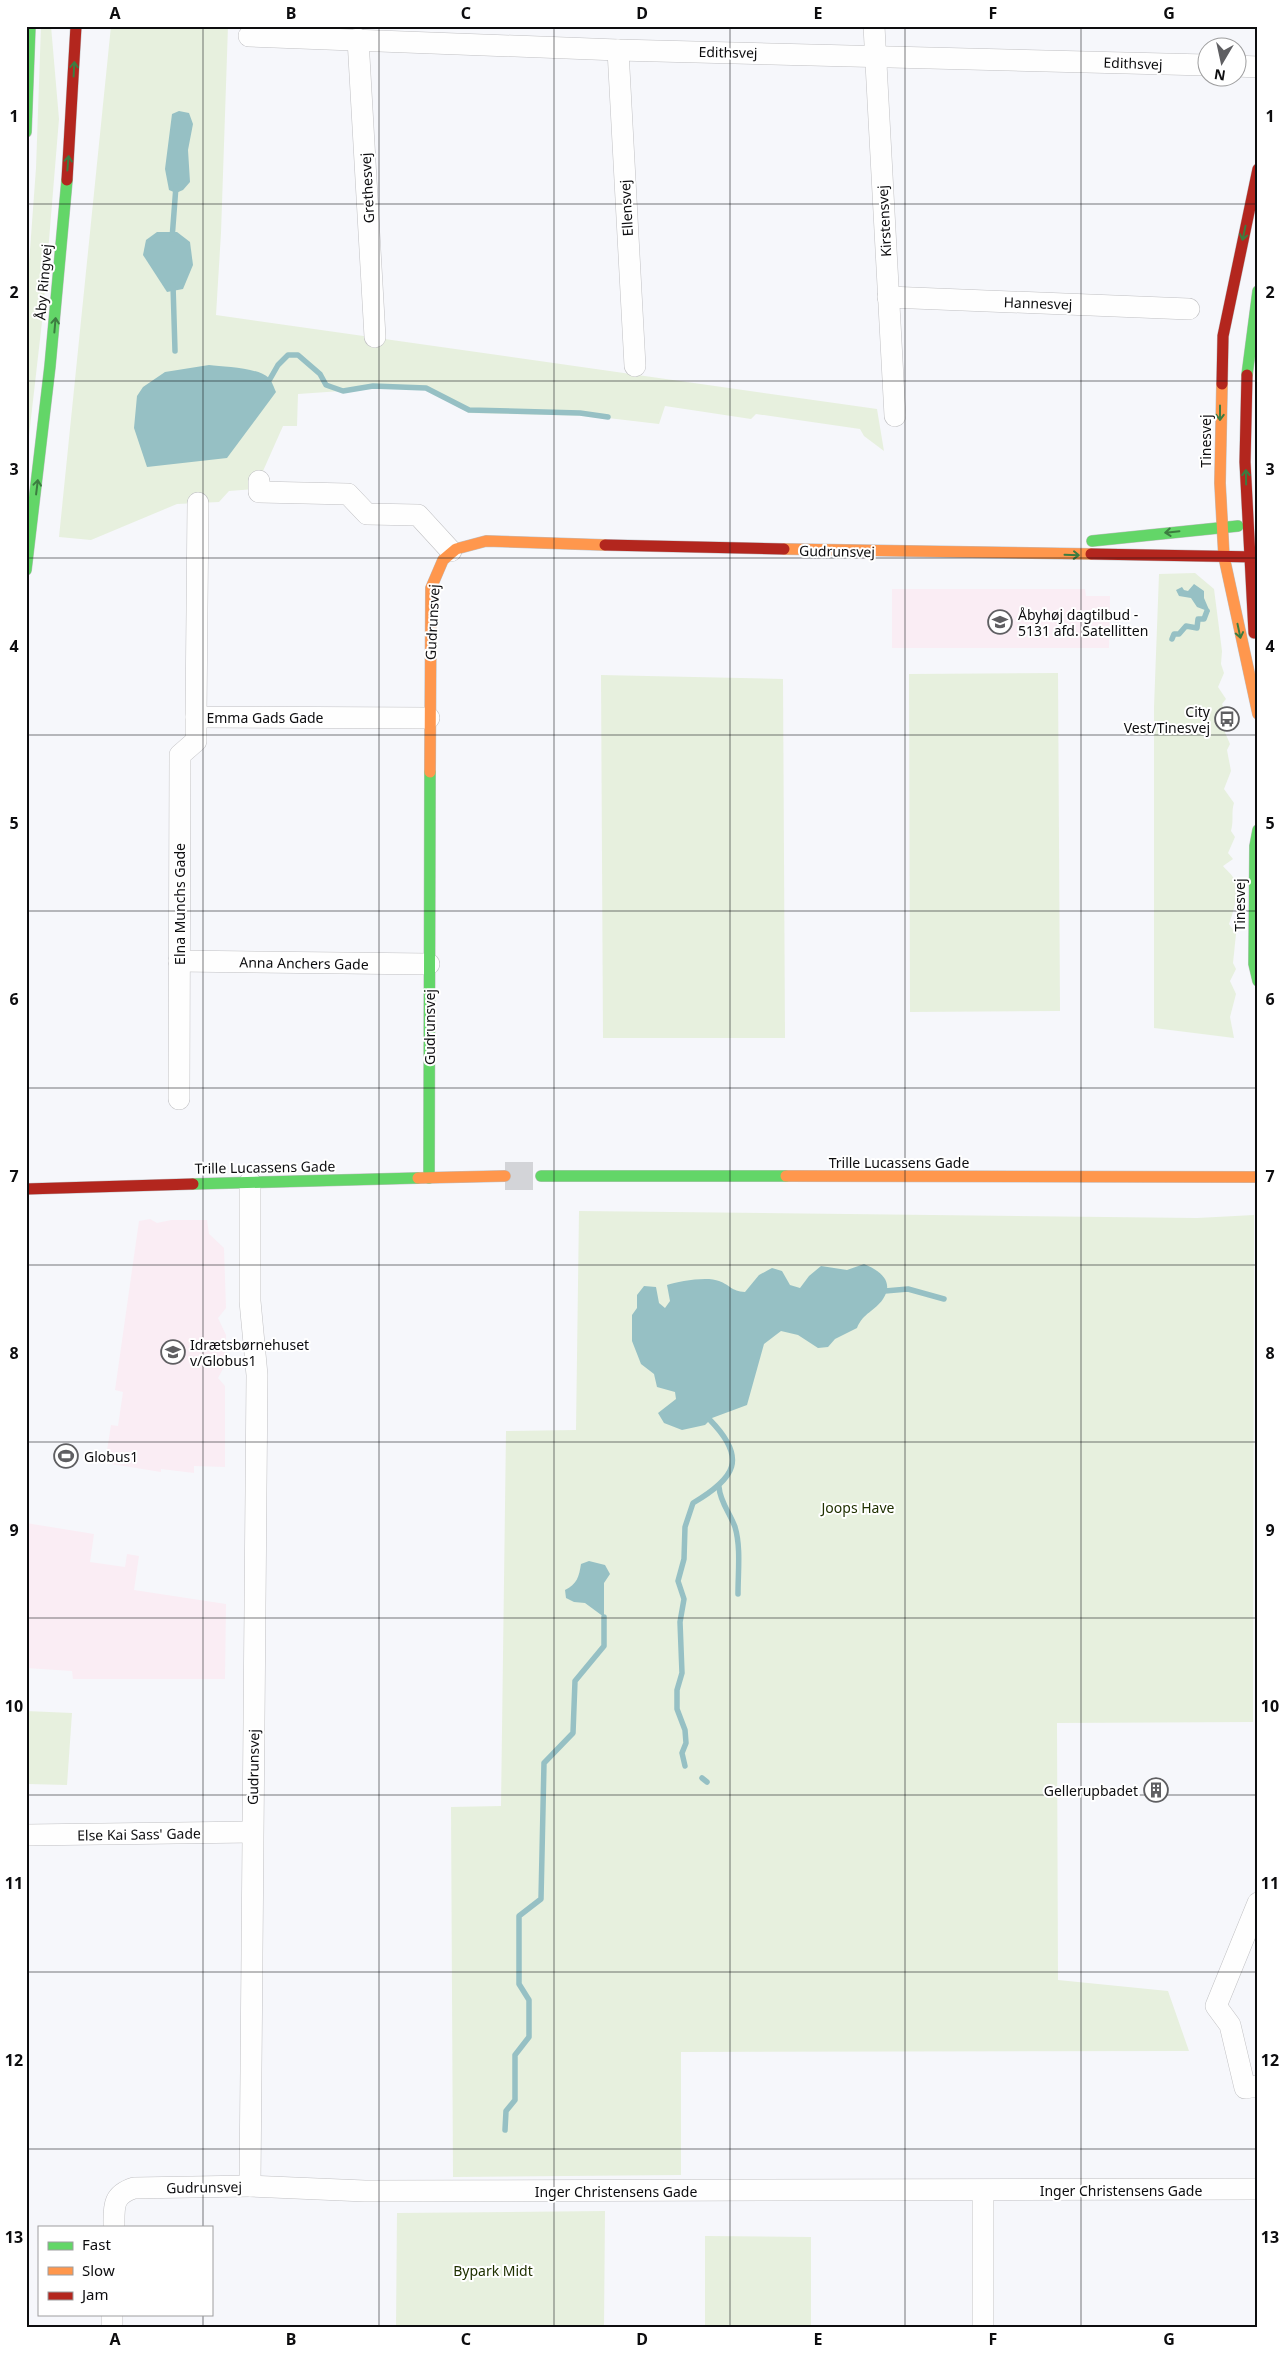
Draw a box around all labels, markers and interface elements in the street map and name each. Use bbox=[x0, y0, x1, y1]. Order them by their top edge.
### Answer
text: A bbox=[109, 2, 121, 24]
text: B bbox=[286, 2, 296, 24]
text: C bbox=[461, 2, 471, 24]
text: D bbox=[636, 2, 648, 24]
text: E bbox=[814, 2, 823, 24]
text: F bbox=[989, 2, 997, 24]
text: G bbox=[1163, 2, 1175, 24]
north arrow bbox=[1196, 38, 1246, 88]
street label: Edithsvej bbox=[698, 42, 758, 62]
street label: Edithsvej bbox=[1103, 52, 1163, 74]
one-way arrow bbox=[70, 61, 79, 77]
text: N bbox=[1213, 65, 1227, 86]
text: 1 bbox=[9, 105, 19, 127]
text: 1 bbox=[1265, 105, 1275, 127]
street label: Grethesvej bbox=[356, 152, 378, 224]
one-way arrow bbox=[64, 156, 73, 172]
street label: Ellensvej bbox=[615, 179, 637, 237]
street label: Kirstensvej bbox=[873, 185, 895, 257]
one-way arrow bbox=[1239, 225, 1248, 241]
street label: Åby Ringvej bbox=[30, 243, 56, 321]
text: 2 bbox=[9, 281, 19, 303]
text: 2 bbox=[1265, 281, 1275, 303]
street label: Hannesvej bbox=[1003, 292, 1073, 314]
one-way arrow bbox=[50, 318, 59, 334]
one-way arrow bbox=[1215, 404, 1225, 421]
street label: Tinesvej bbox=[1196, 414, 1215, 468]
text: 3 bbox=[9, 458, 19, 480]
text: 3 bbox=[1265, 458, 1275, 480]
one-way arrow bbox=[1241, 469, 1251, 486]
one-way arrow bbox=[32, 479, 42, 495]
one-way arrow bbox=[1164, 527, 1180, 537]
street label: Gudrunsvej bbox=[799, 541, 875, 561]
one-way arrow bbox=[1064, 550, 1080, 559]
street label: Gudrunsvej bbox=[421, 584, 443, 660]
place label: Åbyhøj dagtilbud - 5131 afd. Satellitten bbox=[1018, 605, 1148, 640]
school or university icon: Åbyhøj dagtilbud - 5131 afd. Satellitten bbox=[987, 609, 1013, 635]
one-way arrow bbox=[1235, 622, 1245, 638]
text: 4 bbox=[9, 635, 19, 657]
text: 4 bbox=[1265, 635, 1275, 657]
place label: City Vest/Tinesvej bbox=[1124, 702, 1211, 737]
bus stop icon: City Vest/Tinesvej bbox=[1214, 706, 1240, 732]
street label: Emma Gads Gade bbox=[206, 708, 324, 727]
text: 5 bbox=[9, 812, 19, 834]
text: 5 bbox=[1265, 812, 1275, 834]
street label: Elna Munchs Gade bbox=[170, 843, 189, 965]
street label: Tinesvej bbox=[1230, 878, 1249, 932]
street label: Anna Anchers Gade bbox=[239, 952, 369, 974]
text: 6 bbox=[9, 988, 19, 1010]
text: 6 bbox=[1265, 988, 1275, 1010]
street label: Gudrunsvej bbox=[420, 989, 439, 1065]
street label: Trille Lucassens Gade bbox=[829, 1153, 969, 1172]
street label: Trille Lucassens Gade bbox=[195, 1156, 336, 1178]
text: 7 bbox=[9, 1165, 19, 1187]
text: 7 bbox=[1265, 1165, 1275, 1187]
place label: Idrætsbørnehuset v/Globus1 bbox=[190, 1335, 309, 1370]
school or university icon: Idrætsbørnehuset v/Globus1 bbox=[160, 1339, 186, 1365]
text: 8 bbox=[9, 1342, 19, 1364]
text: 8 bbox=[1265, 1342, 1275, 1364]
sports icon: Globus1 bbox=[53, 1443, 79, 1469]
place label: Globus1 bbox=[84, 1447, 138, 1466]
park label: Joops Have bbox=[820, 1498, 895, 1517]
text: 9 bbox=[9, 1519, 19, 1541]
text: 9 bbox=[1265, 1519, 1275, 1541]
text: 10 bbox=[5, 1695, 23, 1717]
text: 10 bbox=[1261, 1695, 1279, 1717]
street label: Gudrunsvej bbox=[243, 1729, 263, 1805]
building icon: Gellerupbadet bbox=[1143, 1777, 1169, 1803]
place label: Gellerupbadet bbox=[1044, 1781, 1138, 1800]
street label: Else Kai Sass' Gade bbox=[77, 1823, 201, 1845]
text: 11 bbox=[5, 1872, 23, 1894]
text: 11 bbox=[1261, 1872, 1279, 1894]
text: 12 bbox=[5, 2049, 23, 2071]
text: 12 bbox=[1261, 2049, 1279, 2071]
street label: Gudrunsvej bbox=[166, 2177, 242, 2197]
street label: Inger Christensens Gade bbox=[1040, 2181, 1202, 2200]
street label: Inger Christensens Gade bbox=[535, 2182, 697, 2201]
text: 13 bbox=[5, 2226, 23, 2248]
legend bbox=[38, 2226, 212, 2316]
text: 13 bbox=[1261, 2226, 1279, 2248]
text: Fast bbox=[82, 2234, 111, 2254]
text: Slow bbox=[82, 2260, 115, 2280]
park label: Bypark Midt bbox=[453, 2261, 533, 2280]
text: Jam bbox=[80, 2284, 109, 2304]
text: A bbox=[109, 2328, 121, 2350]
text: B bbox=[286, 2328, 296, 2350]
text: C bbox=[461, 2328, 471, 2350]
text: D bbox=[636, 2328, 648, 2350]
text: E bbox=[814, 2328, 823, 2350]
text: F bbox=[989, 2328, 997, 2350]
text: G bbox=[1163, 2328, 1175, 2350]

